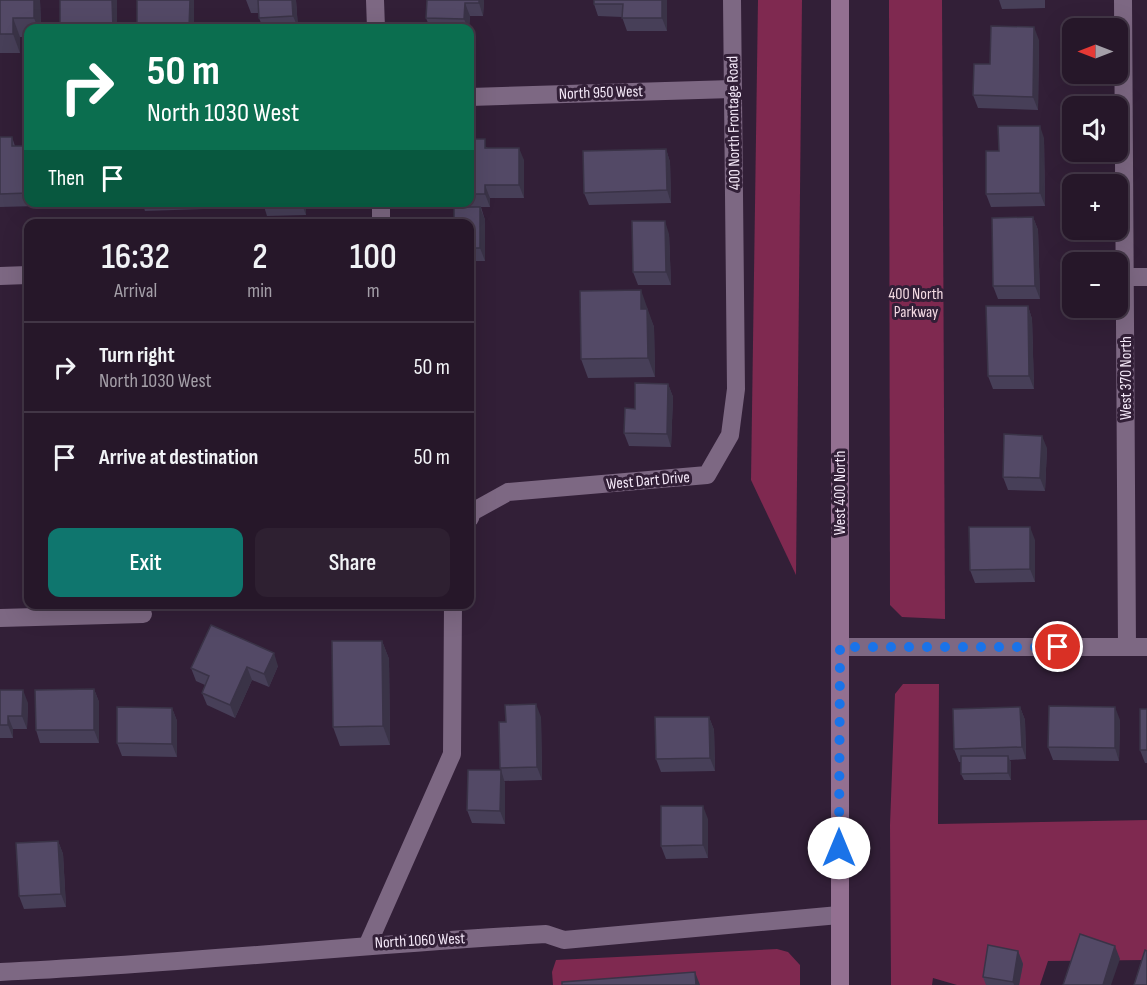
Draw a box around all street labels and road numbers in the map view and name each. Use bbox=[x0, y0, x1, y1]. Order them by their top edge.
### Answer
street label: 400 North Frontage Road bbox=[723, 56, 745, 190]
street label: North 950 West bbox=[559, 82, 644, 104]
street label: West 370 North bbox=[1117, 336, 1136, 420]
street label: West 400 North bbox=[831, 451, 850, 535]
street label: West Dart Drive bbox=[605, 468, 691, 494]
street label: North 1060 West bbox=[374, 929, 466, 953]

